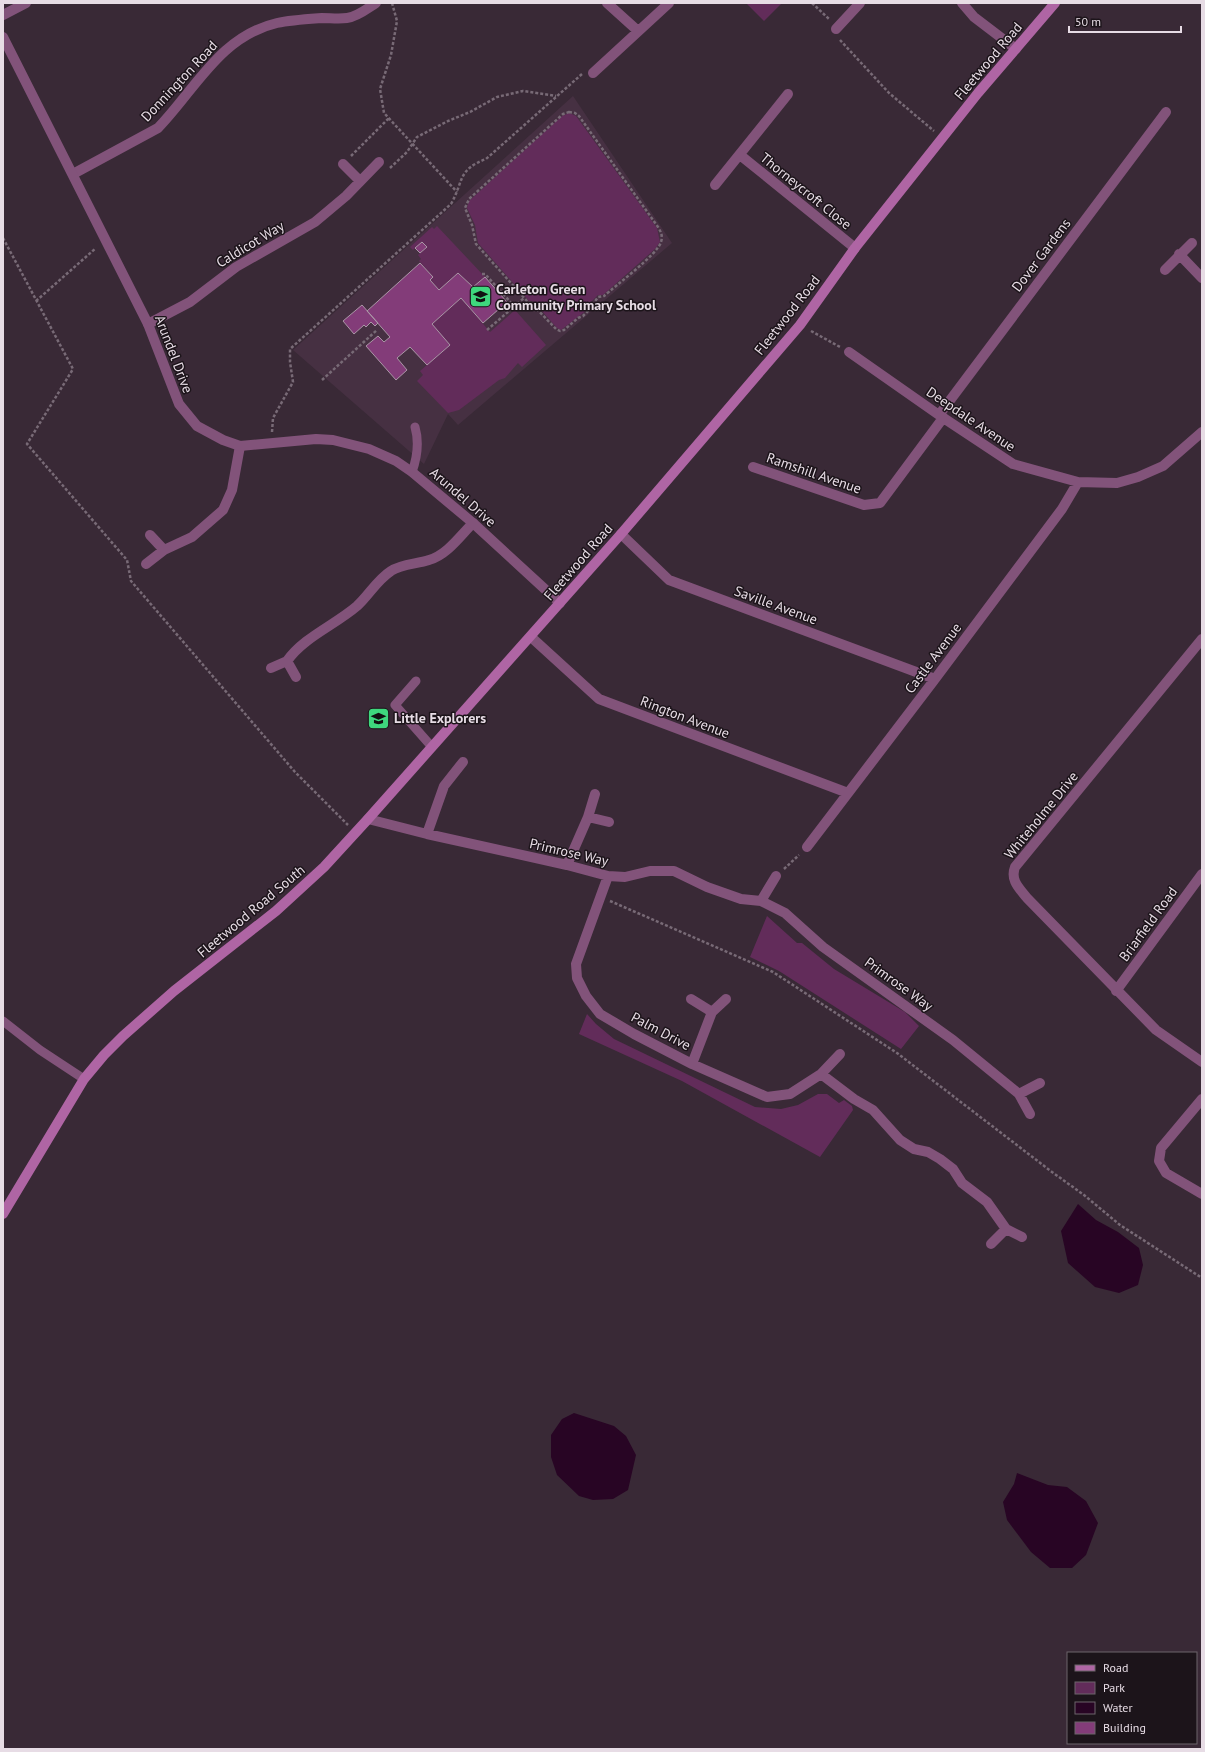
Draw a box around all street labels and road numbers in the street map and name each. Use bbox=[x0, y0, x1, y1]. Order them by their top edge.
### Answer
street label: Fleetwood Road bbox=[950, 18, 1026, 104]
street label: Donnington Road bbox=[137, 37, 221, 125]
street label: Thorneycroft Close bbox=[757, 149, 855, 233]
street label: Dover Gardens bbox=[1008, 215, 1074, 295]
street label: Caldicot Way bbox=[213, 216, 288, 271]
street label: Fleetwood Road bbox=[750, 272, 824, 358]
street label: Arundel Drive bbox=[151, 312, 197, 396]
street label: Deepdale Avenue bbox=[923, 383, 1019, 455]
street label: Ramshill Avenue bbox=[764, 448, 864, 498]
street label: Arundel Drive bbox=[426, 463, 500, 531]
street label: Fleetwood Road bbox=[540, 520, 616, 604]
street label: Saville Avenue bbox=[732, 582, 820, 628]
street label: Castle Avenue bbox=[901, 619, 965, 697]
street label: Rington Avenue bbox=[638, 692, 732, 742]
street label: Whiteholme Drive bbox=[1000, 768, 1082, 862]
street label: Primrose Way bbox=[528, 834, 611, 870]
street label: Fleetwood Road South bbox=[194, 861, 308, 961]
street label: Briarfield Road bbox=[1115, 883, 1181, 965]
street label: Primrose Way bbox=[861, 953, 937, 1015]
street label: Palm Drive bbox=[628, 1008, 694, 1054]

